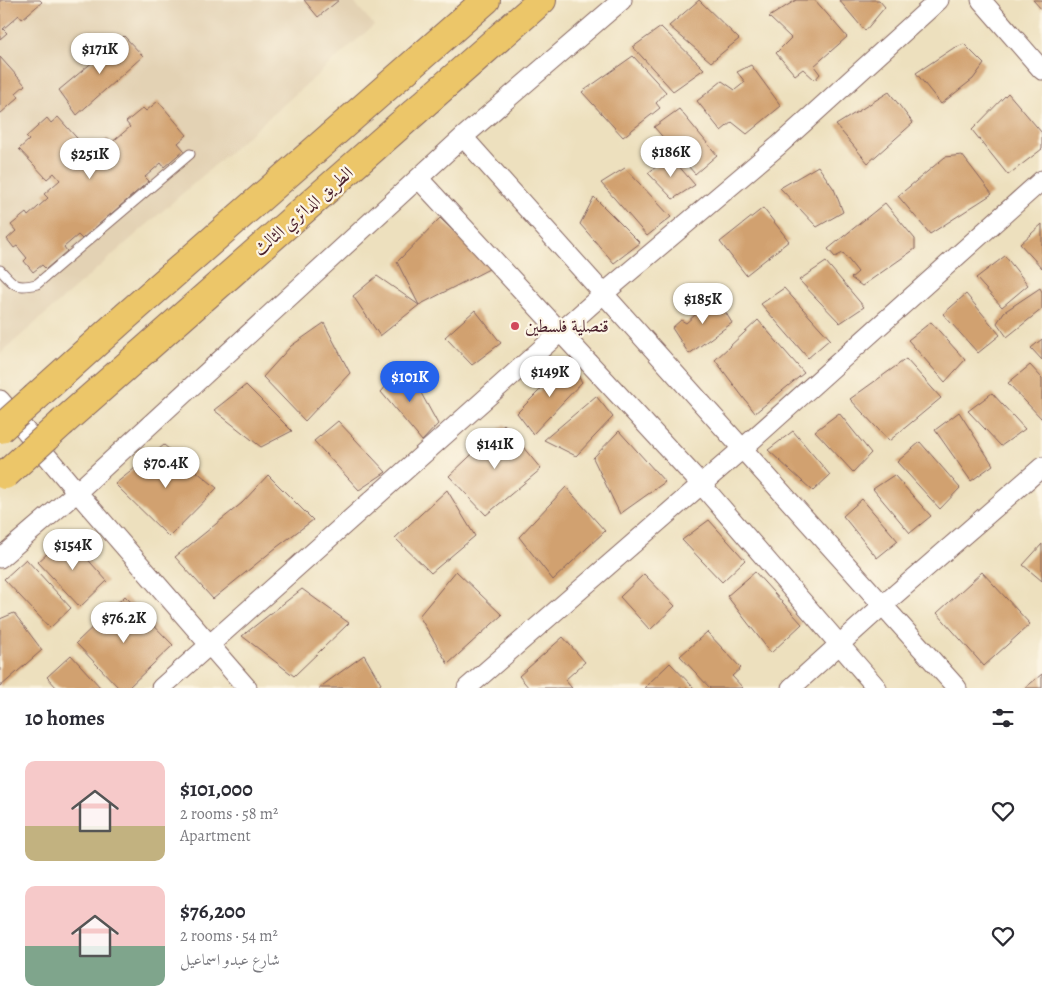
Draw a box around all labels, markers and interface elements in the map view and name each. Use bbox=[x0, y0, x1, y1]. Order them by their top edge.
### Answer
pin: $171K bbox=[65, 32, 135, 75]
text: $171K bbox=[82, 38, 118, 60]
pin: $186K bbox=[636, 136, 706, 178]
pin: $251K bbox=[55, 138, 125, 180]
text: $186K bbox=[652, 141, 690, 163]
text: $251K bbox=[71, 143, 109, 165]
street label: الطريق الدائري الثالث bbox=[248, 161, 360, 263]
pin: $185K bbox=[668, 282, 738, 325]
text: $185K bbox=[684, 288, 722, 310]
place label: قنصلية فلسطين bbox=[525, 314, 609, 338]
marker: قنصلية فلسطين bbox=[509, 320, 521, 332]
pin: $149K bbox=[515, 356, 585, 398]
pin: $101K bbox=[375, 360, 445, 403]
text: $149K bbox=[531, 361, 569, 383]
text: $101K bbox=[391, 366, 429, 388]
pin: $141K bbox=[460, 428, 530, 470]
text: $141K bbox=[477, 433, 513, 455]
pin: $70.4K bbox=[125, 446, 207, 489]
text: $70.4K bbox=[144, 452, 188, 474]
pin: $154K bbox=[38, 528, 108, 571]
text: $154K bbox=[54, 534, 92, 556]
pin: $76.2K bbox=[83, 602, 165, 644]
text: $76.2K bbox=[102, 607, 146, 629]
text: 10 homes bbox=[25, 704, 105, 732]
icon: filters bbox=[989, 704, 1017, 732]
text: $101,000 bbox=[180, 775, 253, 803]
icon: home bbox=[65, 781, 125, 841]
icon: heart bbox=[989, 797, 1017, 825]
text: 2 rooms · 58 m² bbox=[180, 803, 278, 825]
text: Apartment bbox=[180, 825, 251, 847]
text: $76,200 bbox=[180, 897, 245, 925]
icon: home bbox=[65, 906, 125, 966]
icon: heart bbox=[989, 922, 1017, 950]
text: 2 rooms · 54 m² bbox=[180, 925, 278, 947]
text: شارع عبدو اسماعيل bbox=[180, 949, 280, 971]

